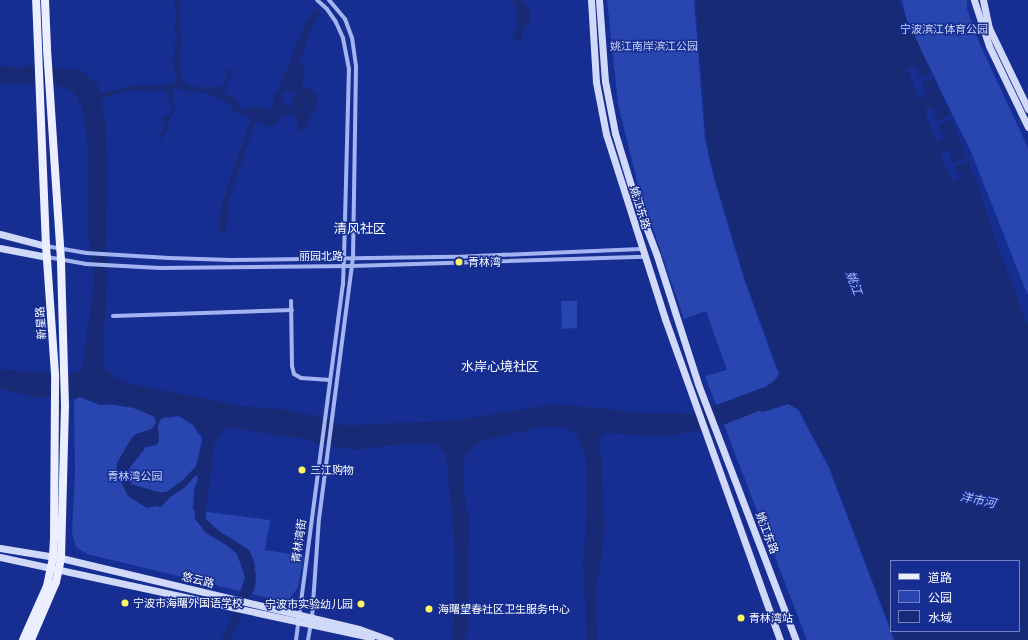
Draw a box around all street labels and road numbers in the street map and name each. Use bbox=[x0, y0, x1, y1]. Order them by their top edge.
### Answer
street label: 姚江东路 bbox=[627, 185, 653, 231]
street label: 丽园北路 bbox=[299, 249, 343, 263]
street label: 新星路 bbox=[33, 306, 49, 340]
street label: 姚江东路 bbox=[753, 510, 781, 556]
street label: 青林湾街 bbox=[289, 518, 309, 564]
street label: 悠云路 bbox=[180, 570, 216, 590]

